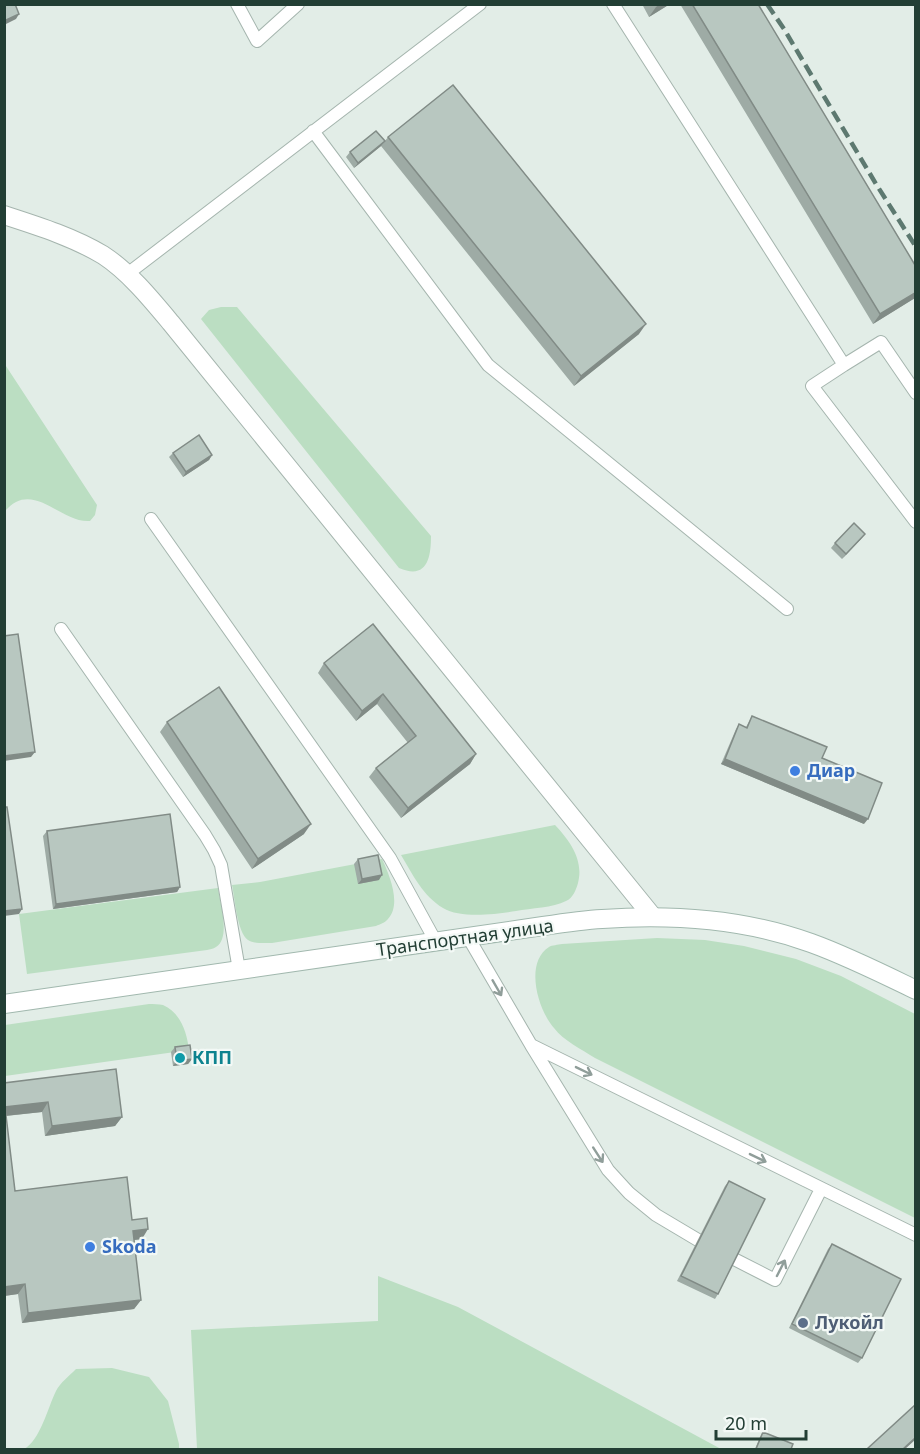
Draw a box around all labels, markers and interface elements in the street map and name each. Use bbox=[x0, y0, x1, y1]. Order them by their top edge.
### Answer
place label: Диар bbox=[807, 758, 855, 782]
marker: Диар bbox=[788, 764, 802, 778]
street label: Транспортная улица bbox=[375, 913, 555, 961]
one-way arrow bbox=[492, 979, 504, 996]
place label: КПП bbox=[192, 1045, 232, 1069]
marker: КПП bbox=[173, 1051, 187, 1065]
one-way arrow bbox=[574, 1066, 592, 1077]
one-way arrow bbox=[592, 1146, 604, 1163]
one-way arrow bbox=[749, 1152, 767, 1164]
place label: Skoda bbox=[102, 1234, 157, 1258]
marker: Skoda bbox=[83, 1240, 97, 1254]
one-way arrow bbox=[776, 1260, 787, 1278]
place label: Лукойл bbox=[815, 1310, 884, 1334]
marker: Лукойл bbox=[796, 1316, 810, 1330]
scale bar bbox=[716, 1403, 806, 1441]
text: 20 m bbox=[725, 1411, 767, 1435]

